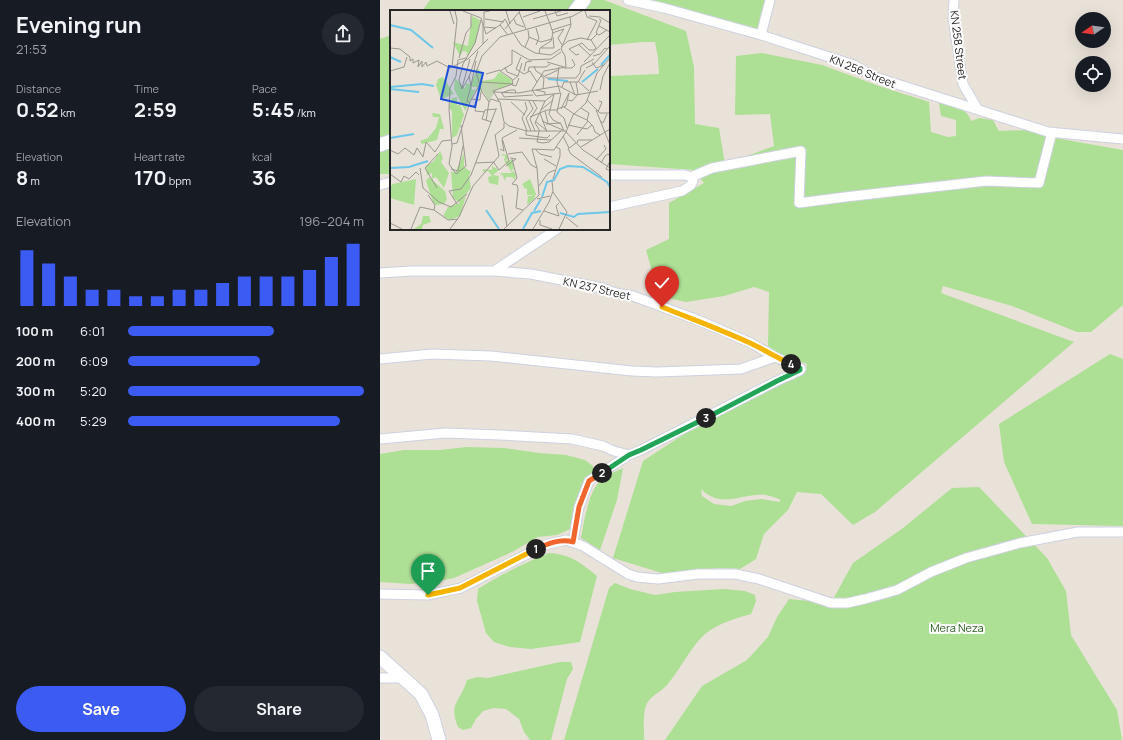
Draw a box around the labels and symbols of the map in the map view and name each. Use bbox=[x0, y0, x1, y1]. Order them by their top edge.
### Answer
street label: KN 258 Street bbox=[947, 9, 971, 81]
inset map bbox=[390, 10, 610, 230]
north arrow bbox=[1075, 12, 1111, 48]
street label: KN 256 Street bbox=[828, 51, 898, 91]
pin bbox=[645, 266, 679, 307]
street label: KN 237 Street bbox=[562, 273, 632, 303]
pin: 4 bbox=[781, 354, 801, 374]
pin: 3 bbox=[696, 408, 716, 428]
pin: 2 bbox=[592, 463, 612, 483]
pin: 1 bbox=[526, 539, 546, 559]
pin bbox=[411, 554, 445, 595]
park label: Mera Neza bbox=[930, 620, 984, 635]

